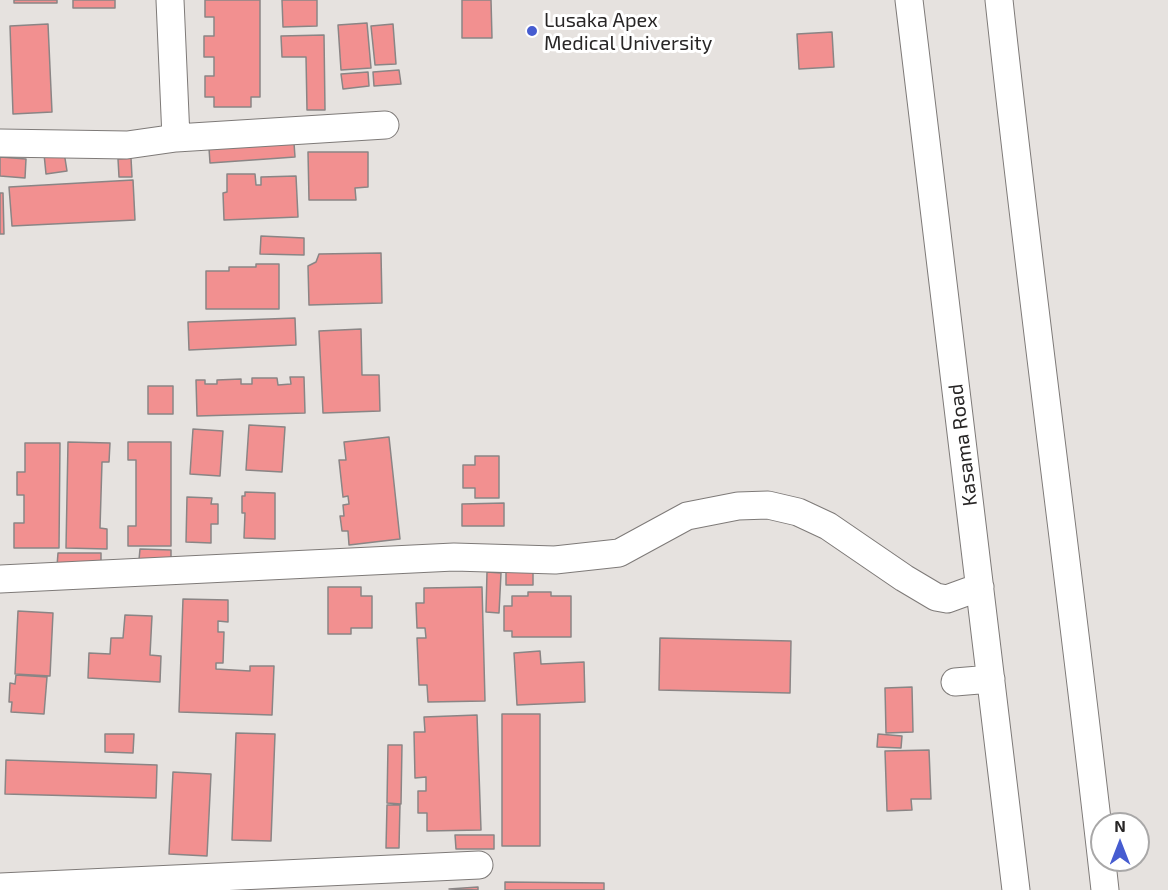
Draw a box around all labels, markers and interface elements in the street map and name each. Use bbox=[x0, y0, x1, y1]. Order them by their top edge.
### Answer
place label: Lusaka Apex Medical University bbox=[544, 8, 712, 55]
marker: Lusaka Apex Medical University bbox=[525, 24, 539, 38]
street label: Kasama Road bbox=[944, 383, 982, 507]
north arrow bbox=[1090, 812, 1150, 872]
text: N bbox=[1114, 816, 1126, 835]

